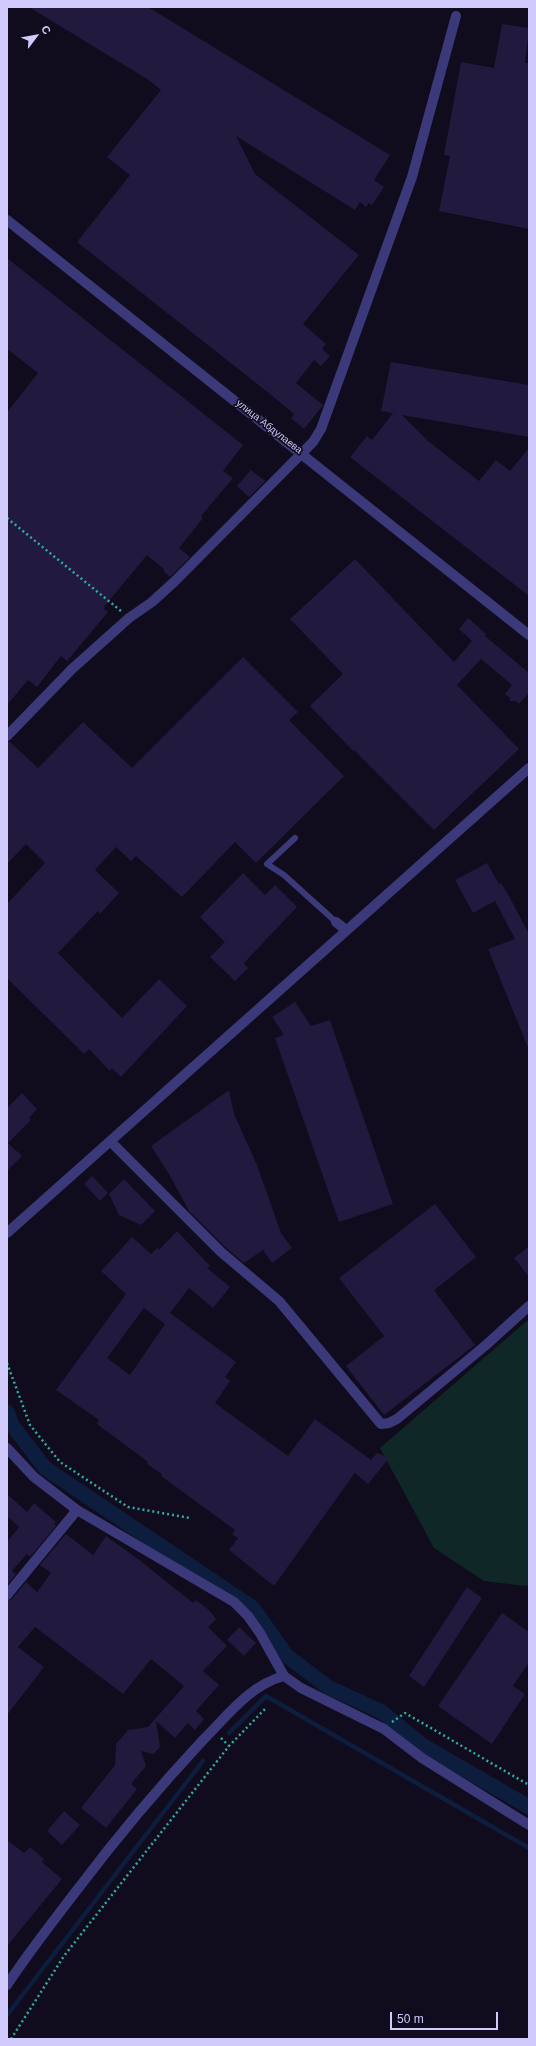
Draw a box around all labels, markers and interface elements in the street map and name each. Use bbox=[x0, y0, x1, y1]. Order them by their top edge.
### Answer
north arrow bbox=[16, 16, 56, 56]
text: С bbox=[39, 23, 53, 36]
street label: улица Абдулаева bbox=[234, 397, 304, 457]
scale bar bbox=[392, 2004, 500, 2030]
text: 50 m bbox=[397, 2012, 424, 2026]

